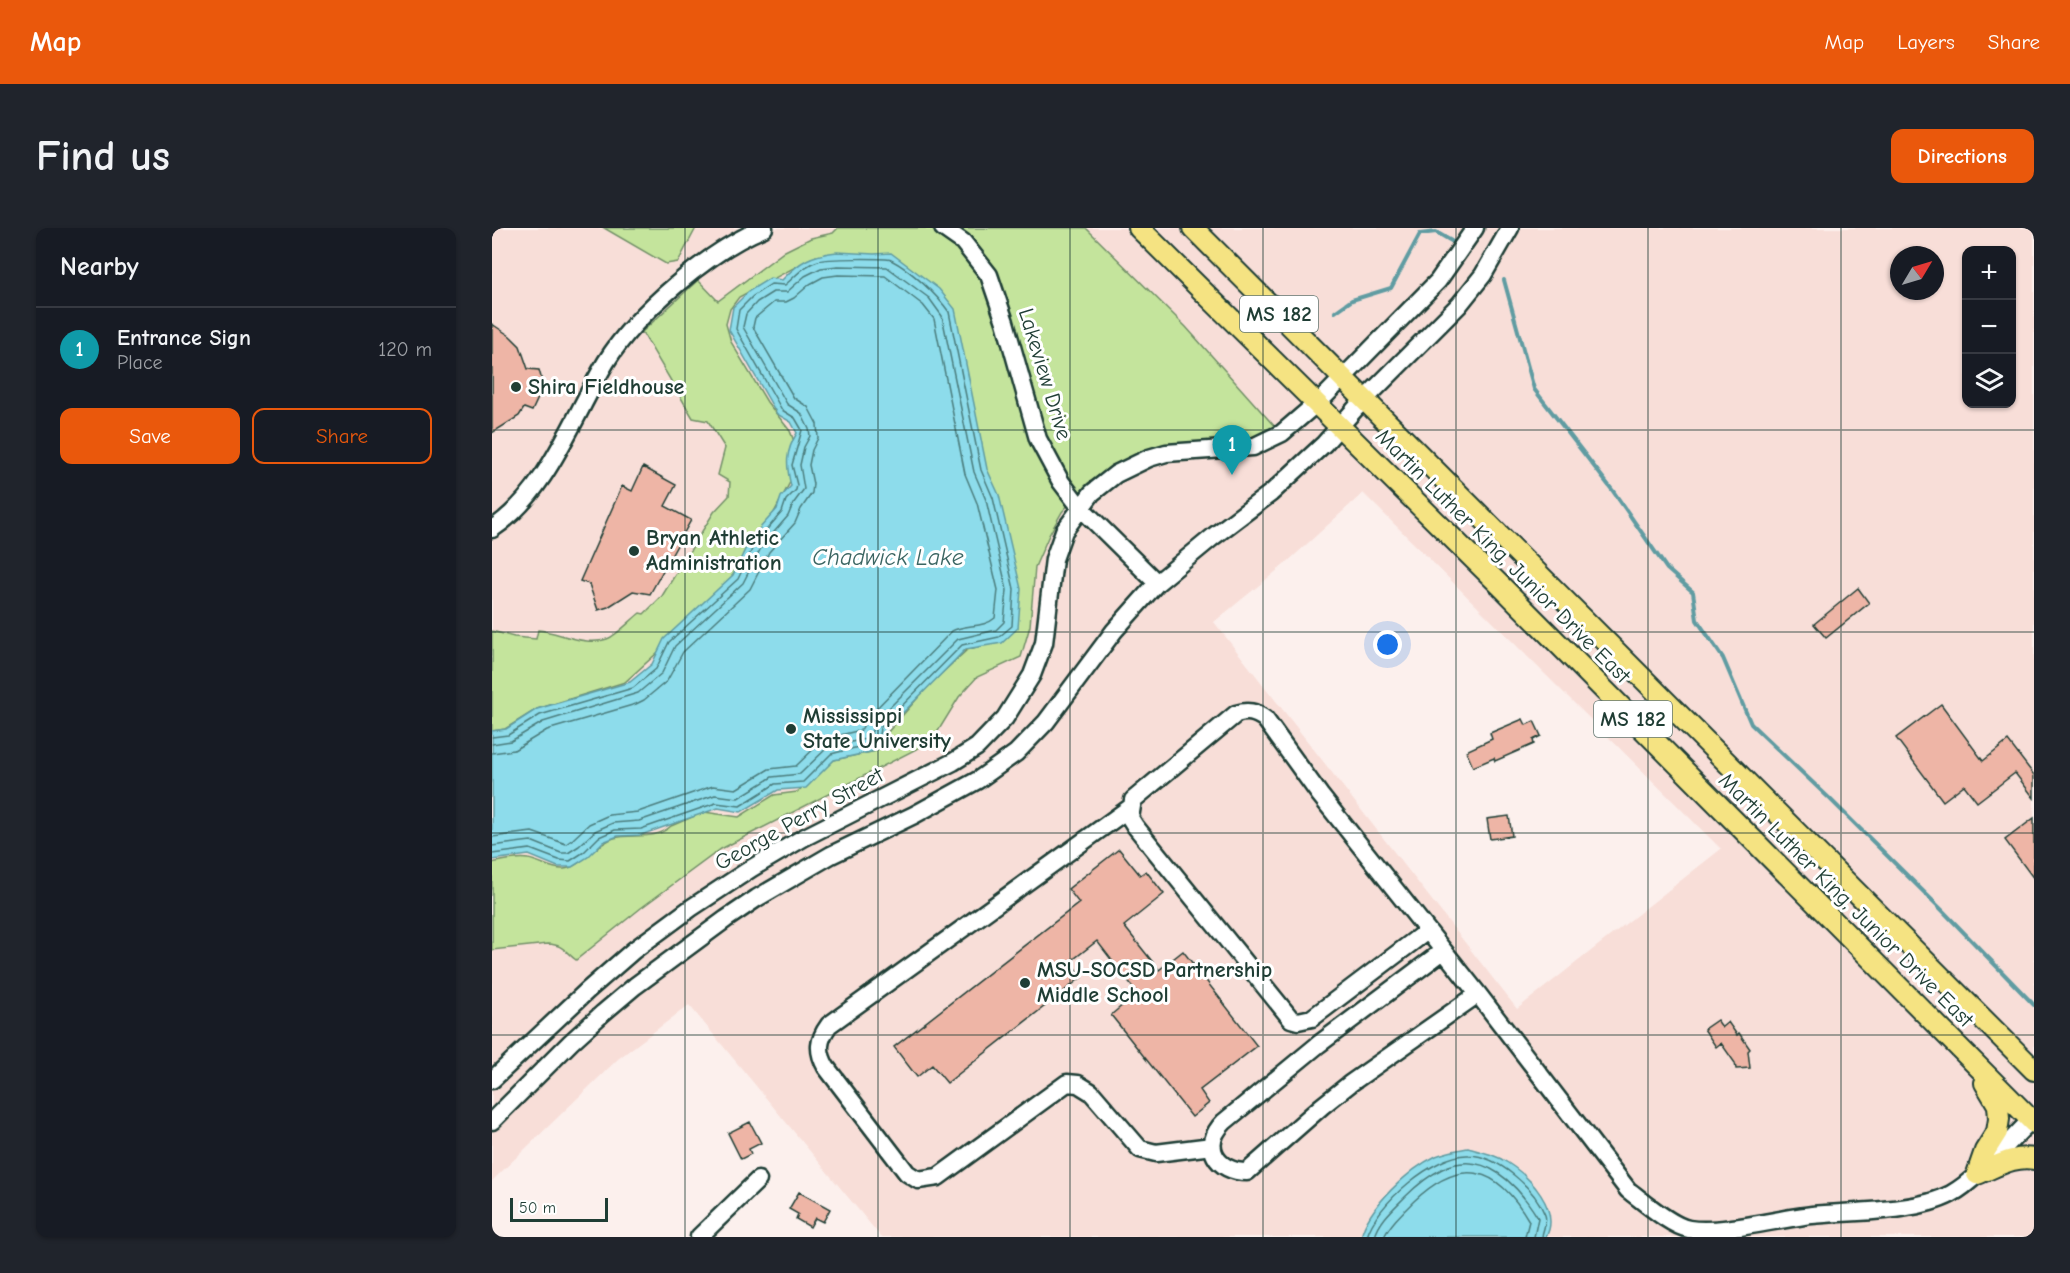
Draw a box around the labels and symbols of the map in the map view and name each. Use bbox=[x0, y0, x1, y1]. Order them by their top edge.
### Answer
north arrow bbox=[1890, 246, 1944, 300]
road number: MS 182 bbox=[1240, 296, 1318, 332]
street label: Lakeview Drive bbox=[1013, 305, 1077, 443]
place label: Shira Fieldhouse bbox=[528, 374, 685, 400]
marker: Shira Fieldhouse bbox=[509, 380, 523, 394]
street label: Martin Luther King, Junior Drive East bbox=[1370, 423, 1636, 689]
pin: 1 bbox=[1212, 426, 1252, 475]
place label: Bryan Athletic Administration bbox=[646, 525, 782, 576]
water label: Chadwick Lake bbox=[812, 543, 964, 571]
marker: Bryan Athletic Administration bbox=[627, 544, 641, 558]
your location bbox=[1373, 630, 1402, 659]
road number: MS 182 bbox=[1594, 701, 1672, 737]
place label: Mississippi State University bbox=[803, 703, 952, 754]
marker: Mississippi State University bbox=[784, 722, 798, 736]
street label: George Perry Street bbox=[710, 762, 888, 876]
street label: Martin Luther King, Junior Drive East bbox=[1713, 767, 1979, 1033]
place label: MSU-SOCSD Partnership Middle School bbox=[1037, 957, 1272, 1008]
marker: MSU-SOCSD Partnership Middle School bbox=[1018, 976, 1032, 990]
scale bar bbox=[510, 1195, 608, 1222]

